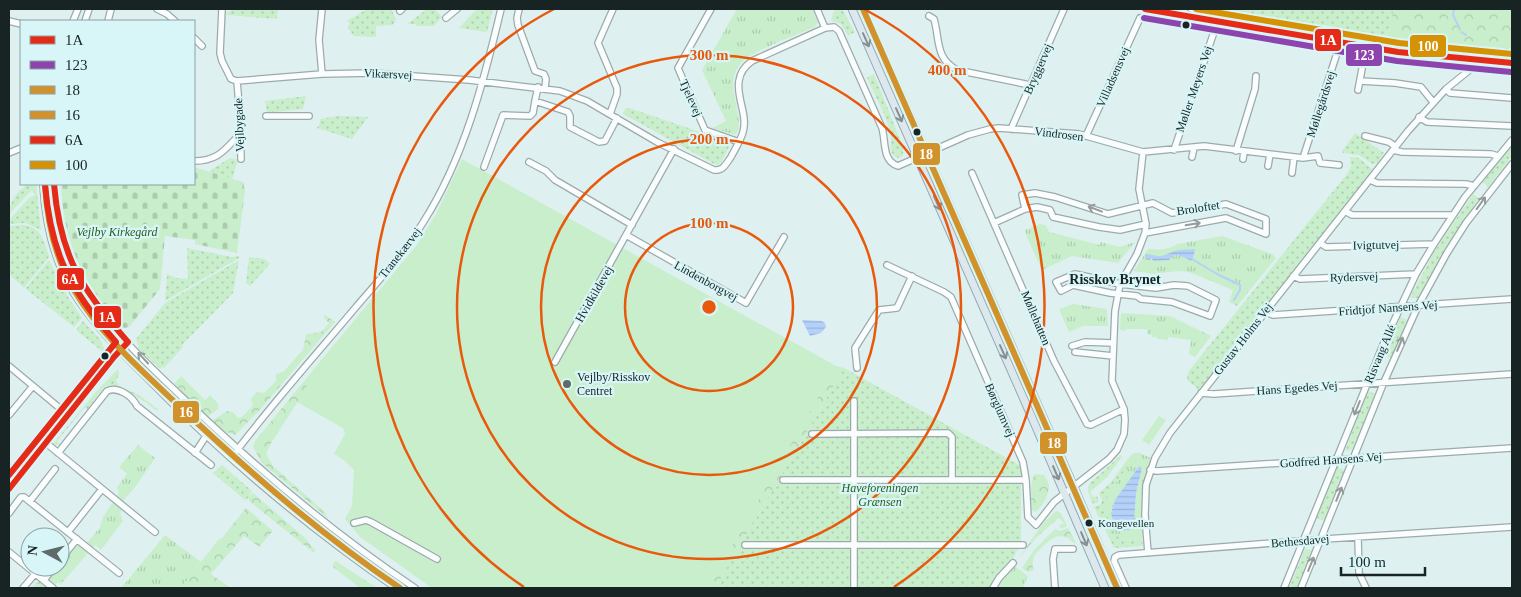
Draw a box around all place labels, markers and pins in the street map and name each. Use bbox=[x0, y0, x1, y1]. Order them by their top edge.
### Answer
unlabelled marker bbox=[1181, 20, 1191, 30]
unlabelled marker bbox=[912, 127, 922, 137]
centre of rings bbox=[700, 298, 718, 316]
unlabelled marker bbox=[100, 351, 110, 361]
place label: Vejlby/Risskov Centret bbox=[577, 370, 650, 398]
marker: Vejlby/Risskov Centret bbox=[561, 378, 573, 390]
place label: Kongevellen bbox=[1098, 517, 1155, 529]
marker: Kongevellen bbox=[1084, 518, 1094, 528]

